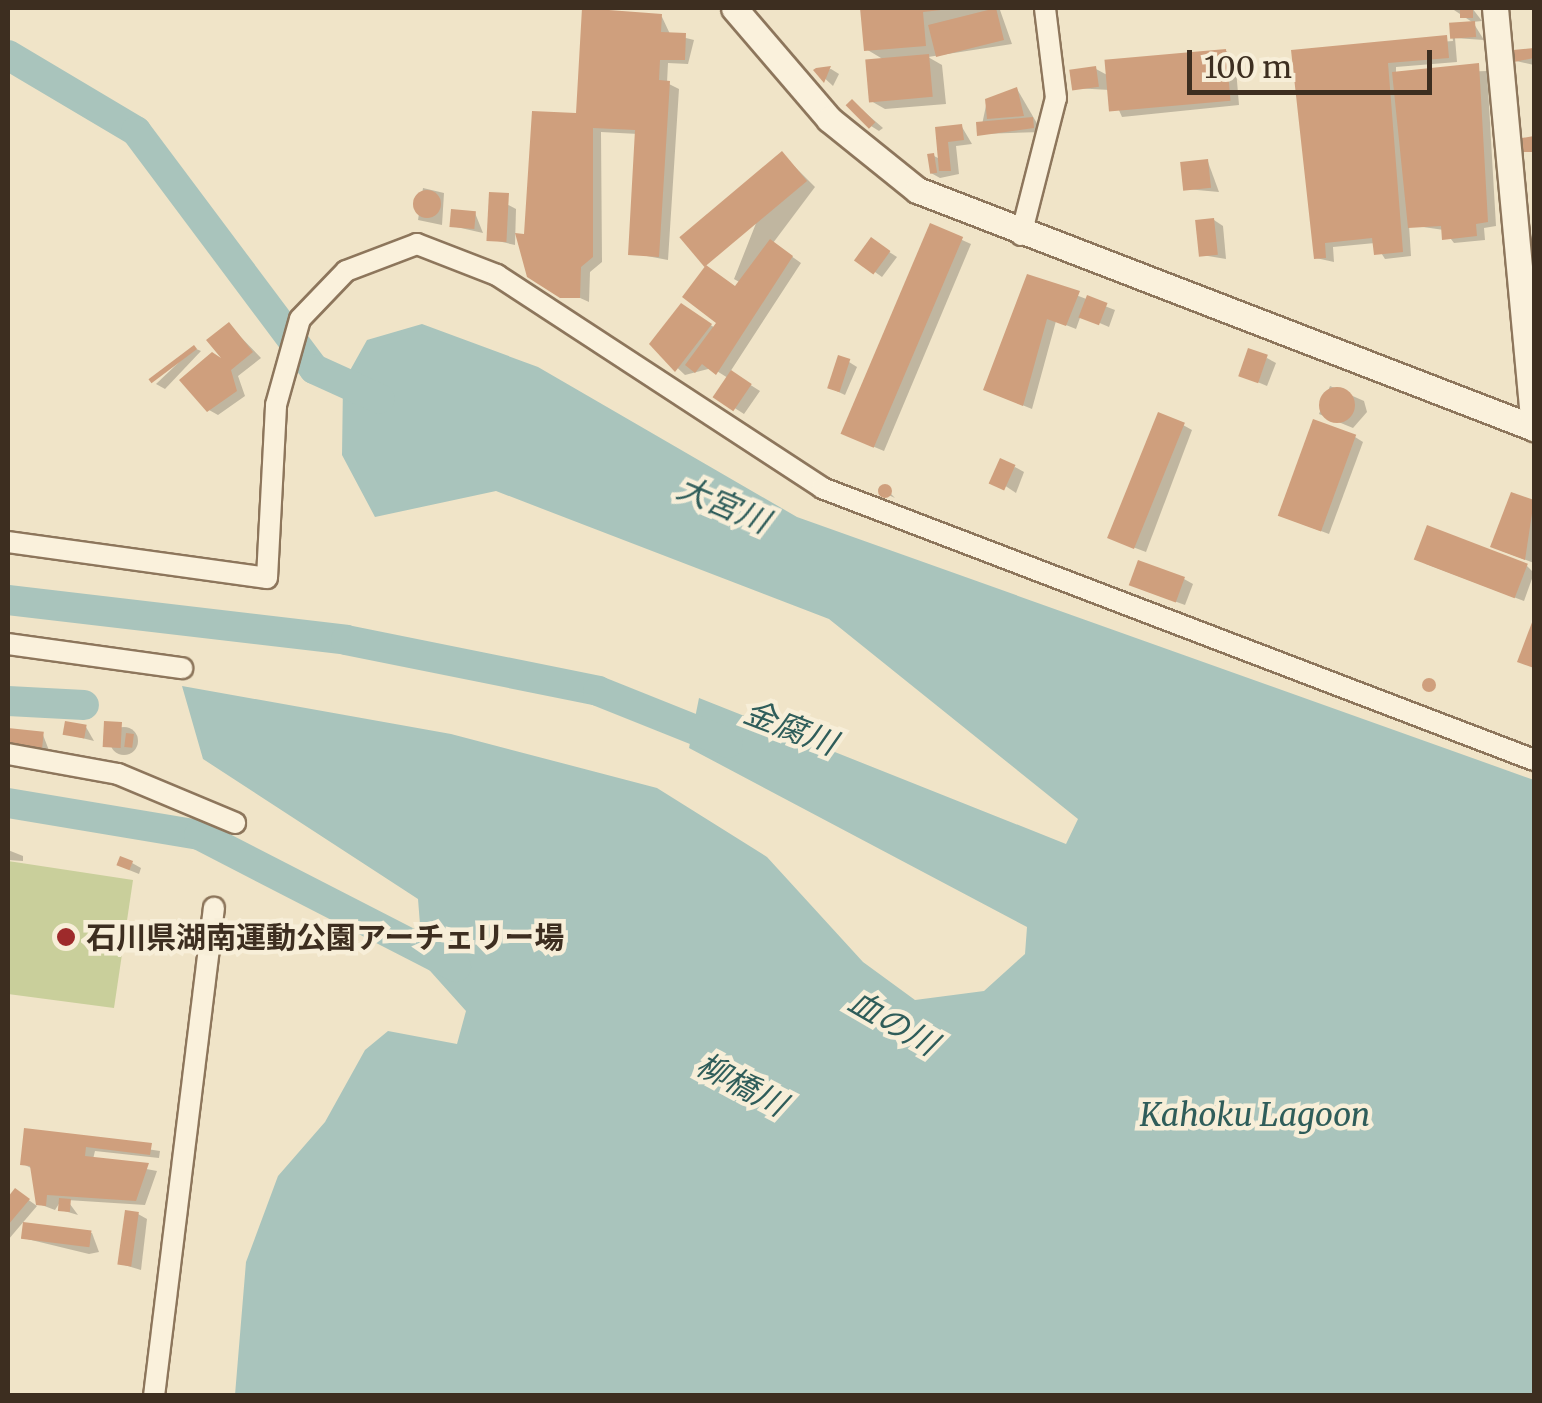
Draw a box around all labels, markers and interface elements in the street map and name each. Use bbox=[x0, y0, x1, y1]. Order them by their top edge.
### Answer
scale bar bbox=[1192, 30, 1437, 92]
text: 100 m bbox=[1204, 48, 1292, 86]
water label: 大宮川 bbox=[671, 469, 775, 541]
water label: 金腐川 bbox=[738, 693, 842, 763]
place label: 石川県湖南運動公園アーチェリー場 bbox=[86, 919, 564, 955]
marker: 石川県湖南運動公園アーチェリー場 bbox=[55, 926, 77, 948]
water label: 血の川 bbox=[842, 982, 944, 1064]
water label: 柳橋川 bbox=[690, 1046, 792, 1124]
water label: Kahoku Lagoon bbox=[1140, 1096, 1370, 1134]

